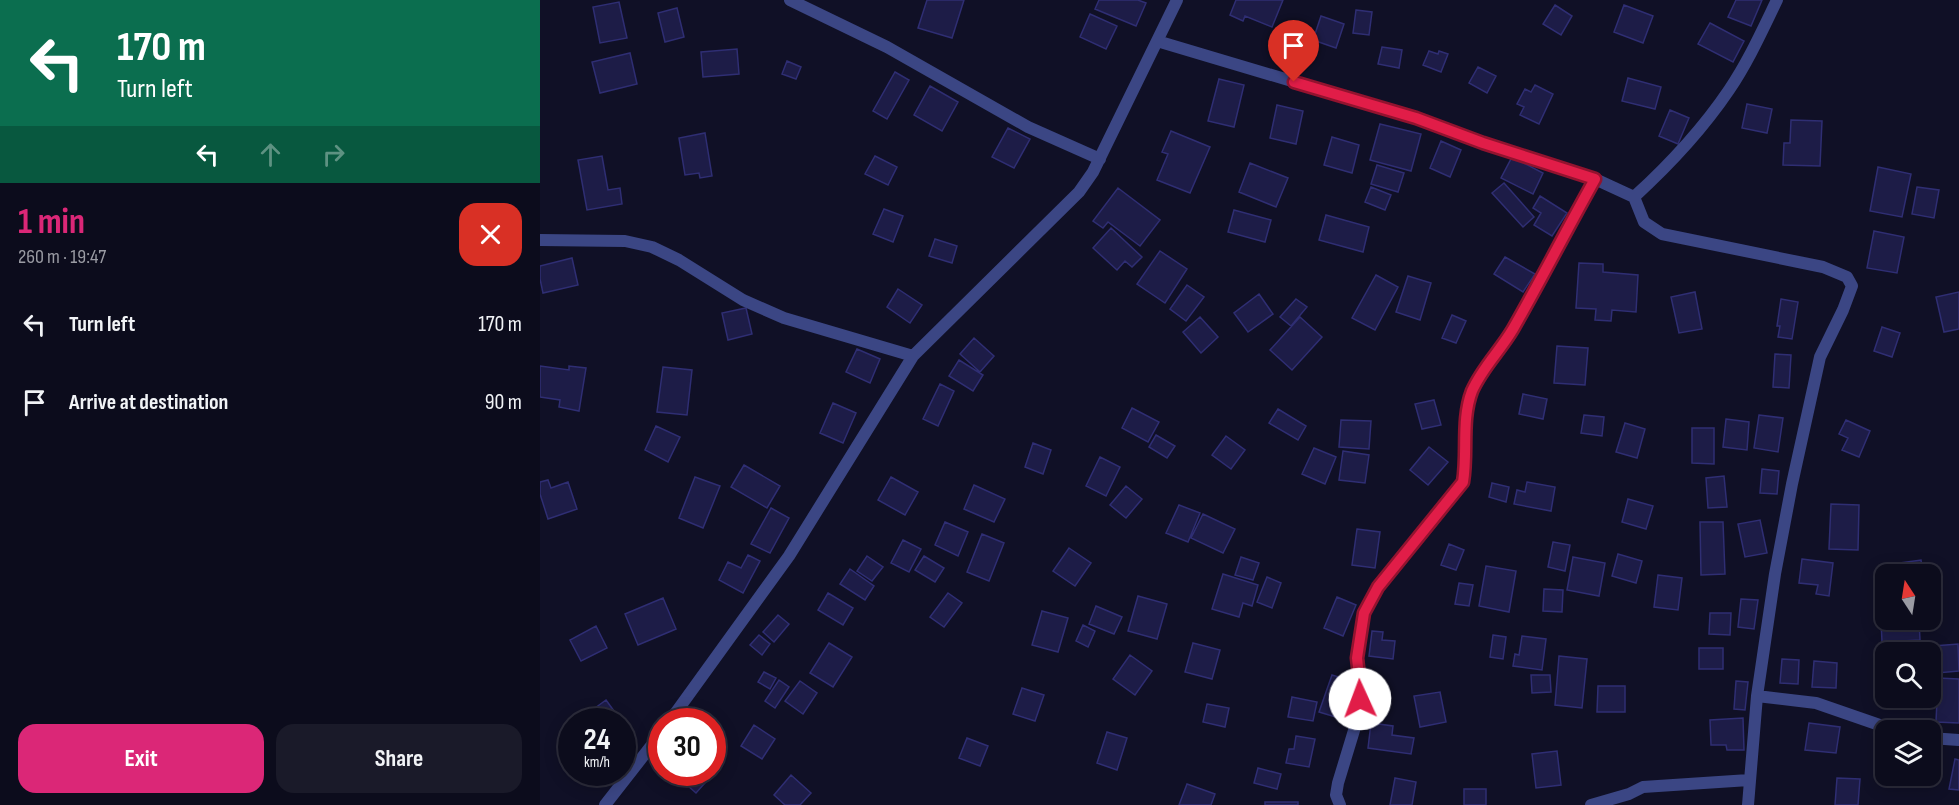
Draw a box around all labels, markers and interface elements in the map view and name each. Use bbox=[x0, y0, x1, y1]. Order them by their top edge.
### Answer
pin bbox=[1268, 20, 1319, 82]
text: 170 m bbox=[117, 22, 206, 73]
icon: left bbox=[18, 24, 96, 102]
icon: arrive bbox=[1277, 29, 1310, 62]
text: Turn left bbox=[117, 73, 193, 105]
icon: left bbox=[191, 138, 224, 171]
icon: ahead bbox=[254, 138, 287, 171]
icon: right bbox=[317, 138, 350, 171]
text: 1 min bbox=[18, 201, 85, 244]
button: close bbox=[459, 203, 522, 266]
text: 260 m · 19:47 bbox=[18, 245, 106, 269]
icon: left bbox=[18, 308, 51, 341]
text: Turn left bbox=[69, 311, 135, 338]
text: 170 m bbox=[478, 311, 522, 338]
icon: arrive bbox=[18, 386, 51, 419]
text: Arrive at destination bbox=[69, 389, 228, 416]
text: 90 m bbox=[485, 389, 522, 416]
north arrow bbox=[1875, 564, 1941, 630]
map controls bbox=[1875, 564, 1941, 786]
button: search bbox=[1875, 642, 1941, 708]
position arrow bbox=[1328, 667, 1392, 731]
speed limit sign: 30 bbox=[648, 708, 726, 786]
button: layers bbox=[1875, 720, 1941, 786]
text: 24 bbox=[584, 722, 610, 758]
button: Exit bbox=[18, 724, 264, 793]
button: Share bbox=[276, 724, 522, 793]
text: km/h bbox=[584, 753, 610, 772]

